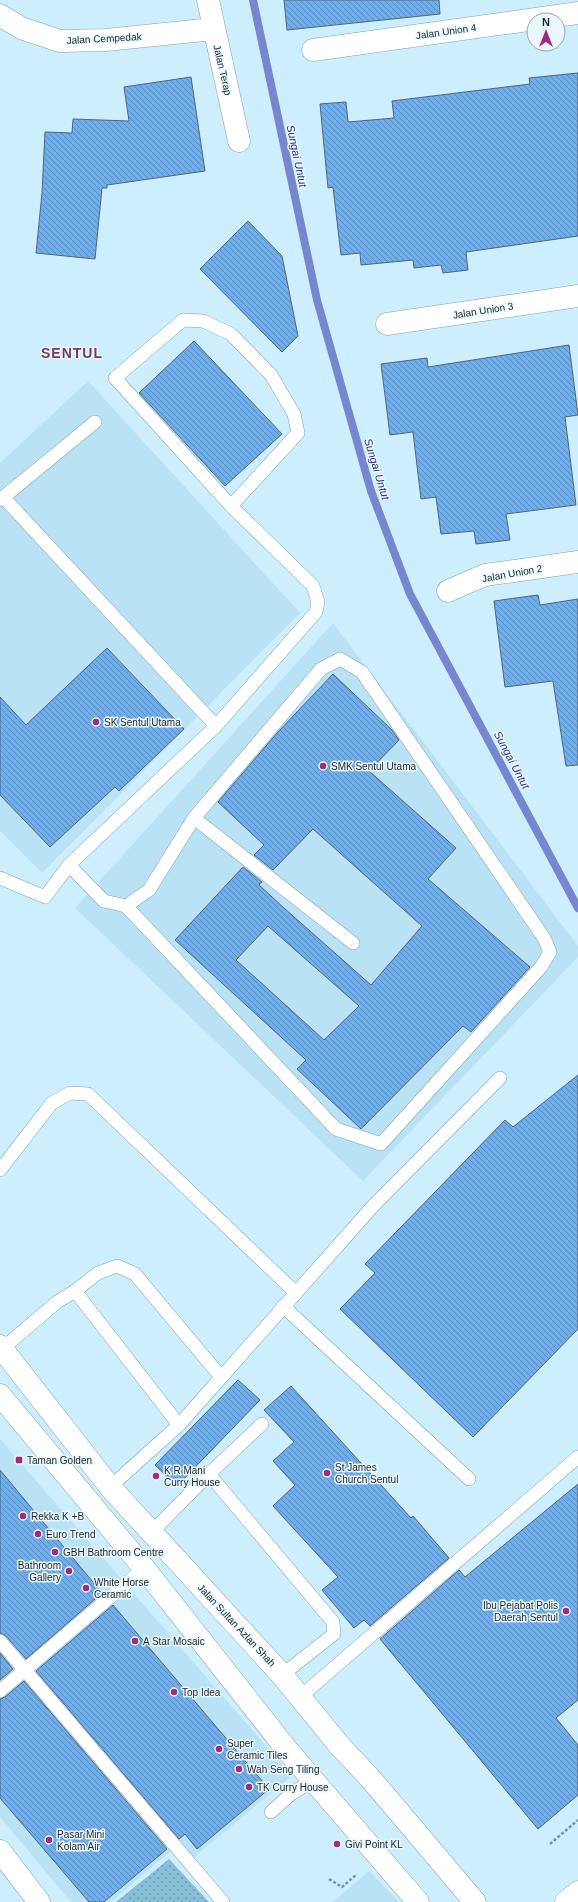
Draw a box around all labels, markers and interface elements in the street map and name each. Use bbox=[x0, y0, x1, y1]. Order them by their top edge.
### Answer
north arrow bbox=[526, 12, 566, 52]
text: N bbox=[542, 16, 550, 28]
street label: Jalan Union 4 bbox=[415, 22, 478, 41]
street label: Jalan Cempedak bbox=[66, 31, 143, 46]
street label: Jalan Terap bbox=[211, 44, 234, 97]
water label: Sungai Untut bbox=[285, 124, 310, 189]
street label: Jalan Union 3 bbox=[452, 300, 515, 321]
district label: SENTUL bbox=[41, 345, 103, 361]
water label: Sungai Untut bbox=[362, 437, 392, 502]
street label: Jalan Union 2 bbox=[481, 563, 544, 584]
marker: SK Sentul Utama bbox=[91, 717, 101, 727]
place label: SK Sentul Utama bbox=[104, 717, 181, 728]
water label: Sungai Untut bbox=[492, 729, 533, 792]
marker: SMK Sentul Utama bbox=[318, 761, 328, 771]
place label: SMK Sentul Utama bbox=[331, 761, 416, 772]
marker: Taman Golden bbox=[14, 1455, 24, 1465]
place label: Taman Golden bbox=[27, 1455, 92, 1466]
place label: St James Church Sentul bbox=[335, 1462, 398, 1485]
place label: K R Mani Curry House bbox=[164, 1465, 221, 1488]
marker: St James Church Sentul bbox=[322, 1468, 332, 1478]
marker: K R Mani Curry House bbox=[151, 1471, 161, 1481]
marker: Rekka K +B bbox=[18, 1511, 28, 1521]
place label: Rekka K +B bbox=[31, 1511, 84, 1522]
marker: Euro Trend bbox=[33, 1529, 43, 1539]
place label: Euro Trend bbox=[46, 1529, 95, 1540]
marker: GBH Bathroom Centre bbox=[50, 1547, 60, 1557]
place label: GBH Bathroom Centre bbox=[63, 1547, 164, 1558]
place label: Bathroom Gallery bbox=[18, 1560, 61, 1583]
marker: Bathroom Gallery bbox=[64, 1566, 74, 1576]
place label: White Horse Ceramic bbox=[94, 1577, 149, 1600]
street label: Jalan Sultan Azlan Shah bbox=[196, 1582, 278, 1669]
marker: White Horse Ceramic bbox=[81, 1583, 91, 1593]
place label: Ibu Pejabat Polis Daerah Sentul bbox=[483, 1600, 558, 1623]
marker: Ibu Pejabat Polis Daerah Sentul bbox=[561, 1606, 571, 1616]
marker: A Star Mosaic bbox=[130, 1636, 140, 1646]
place label: A Star Mosaic bbox=[143, 1636, 205, 1647]
marker: Top Idea bbox=[169, 1687, 179, 1697]
place label: Top Idea bbox=[182, 1687, 221, 1698]
place label: Super Ceramic Tiles bbox=[227, 1738, 288, 1761]
marker: Super Ceramic Tiles bbox=[214, 1744, 224, 1754]
marker: Wah Seng Tiling bbox=[234, 1764, 244, 1774]
place label: Wah Seng Tiling bbox=[247, 1764, 319, 1775]
marker: TK Curry House bbox=[244, 1782, 254, 1792]
place label: TK Curry House bbox=[257, 1782, 329, 1793]
place label: Pasar Mini Kolam Air bbox=[57, 1829, 104, 1852]
marker: Pasar Mini Kolam Air bbox=[44, 1835, 54, 1845]
marker: Givi Point KL bbox=[332, 1839, 342, 1849]
place label: Givi Point KL bbox=[345, 1839, 403, 1850]

